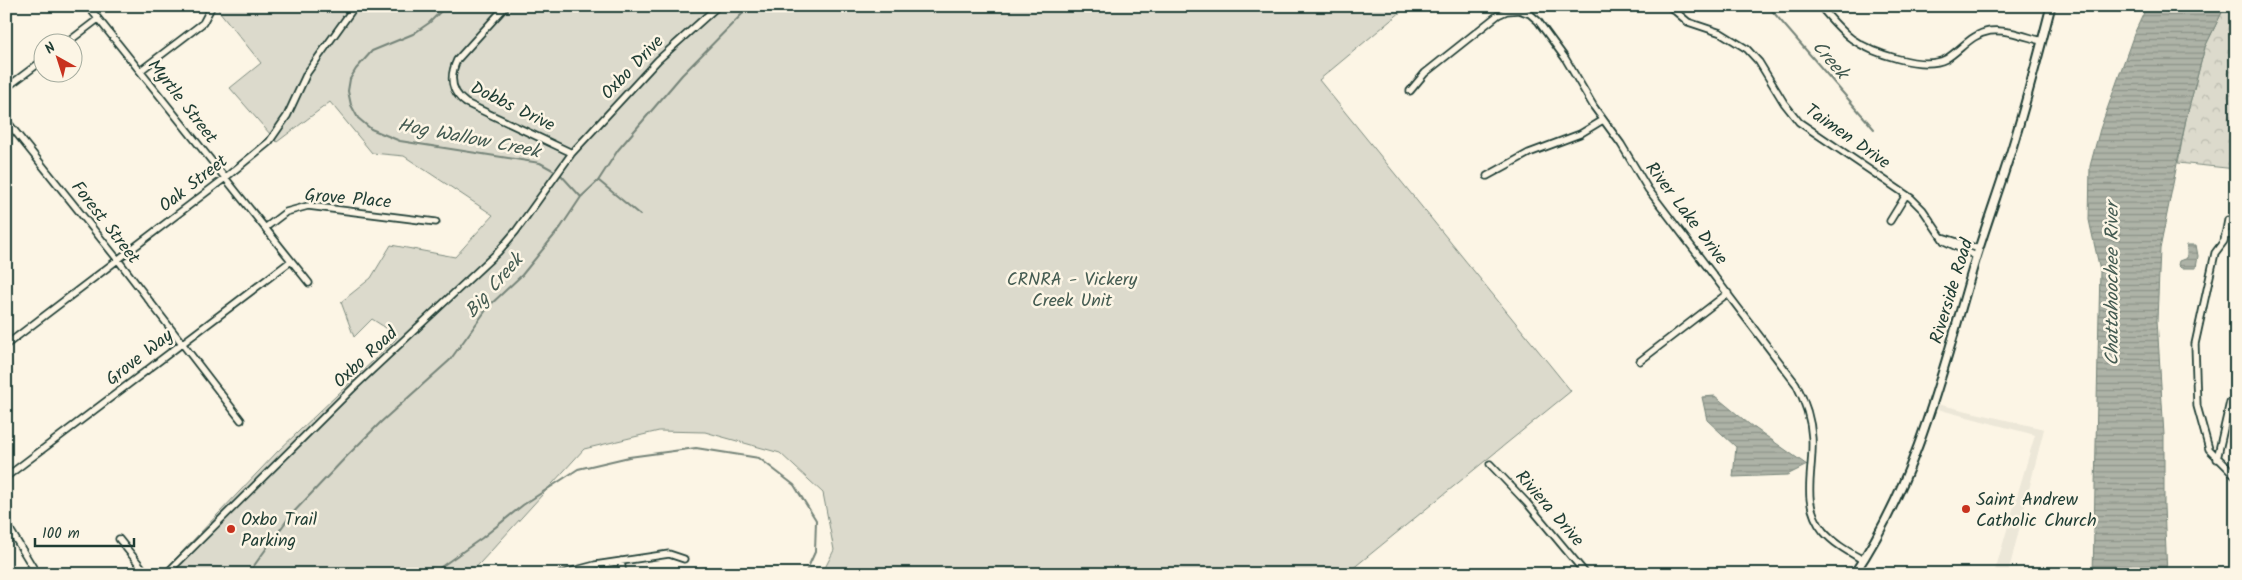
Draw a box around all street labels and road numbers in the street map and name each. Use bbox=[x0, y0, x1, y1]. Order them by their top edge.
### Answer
street label: Oxbo Drive bbox=[594, 29, 672, 107]
street label: Myrtle Street bbox=[139, 53, 225, 151]
street label: Dobbs Drive bbox=[465, 74, 560, 140]
street label: Taimen Drive bbox=[1798, 97, 1896, 178]
street label: Oak Street bbox=[153, 147, 235, 220]
street label: River Lake Drive bbox=[1637, 156, 1734, 272]
street label: Forest Street bbox=[63, 175, 147, 272]
street label: Grove Place bbox=[303, 181, 392, 218]
street label: Riverside Road bbox=[1923, 234, 1983, 348]
street label: Oxbo Road bbox=[327, 320, 406, 396]
street label: Grove Way bbox=[100, 322, 180, 394]
street label: Riviera Drive bbox=[1507, 464, 1591, 554]

